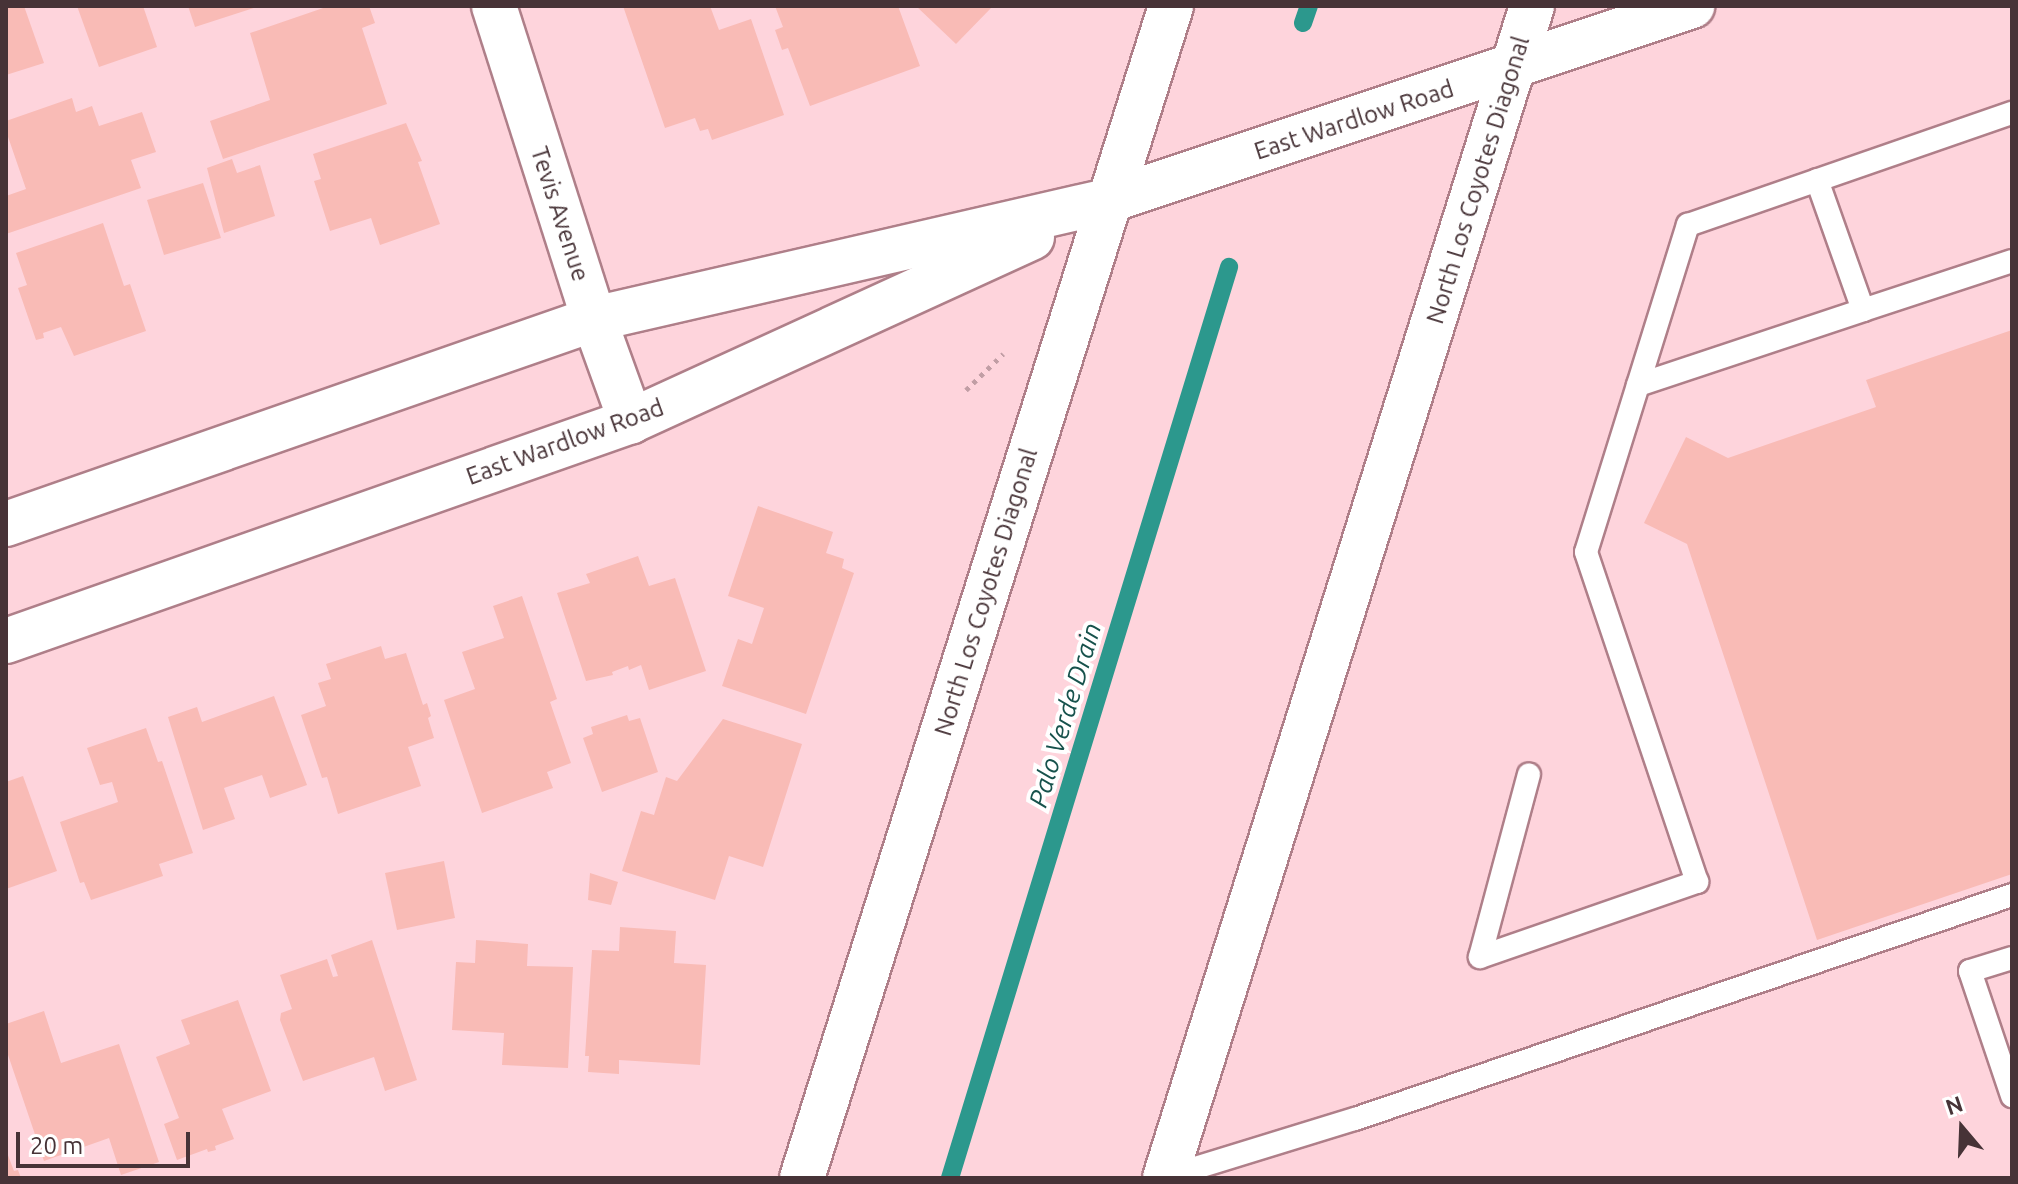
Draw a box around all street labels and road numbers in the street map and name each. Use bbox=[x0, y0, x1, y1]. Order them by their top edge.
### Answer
street label: North Los Coyotes Diagonal bbox=[1420, 33, 1536, 327]
street label: East Wardlow Road bbox=[1251, 74, 1457, 166]
street label: Tevis Avenue bbox=[525, 143, 595, 285]
street label: East Wardlow Road bbox=[462, 393, 668, 491]
street label: North Los Coyotes Diagonal bbox=[928, 445, 1044, 739]

